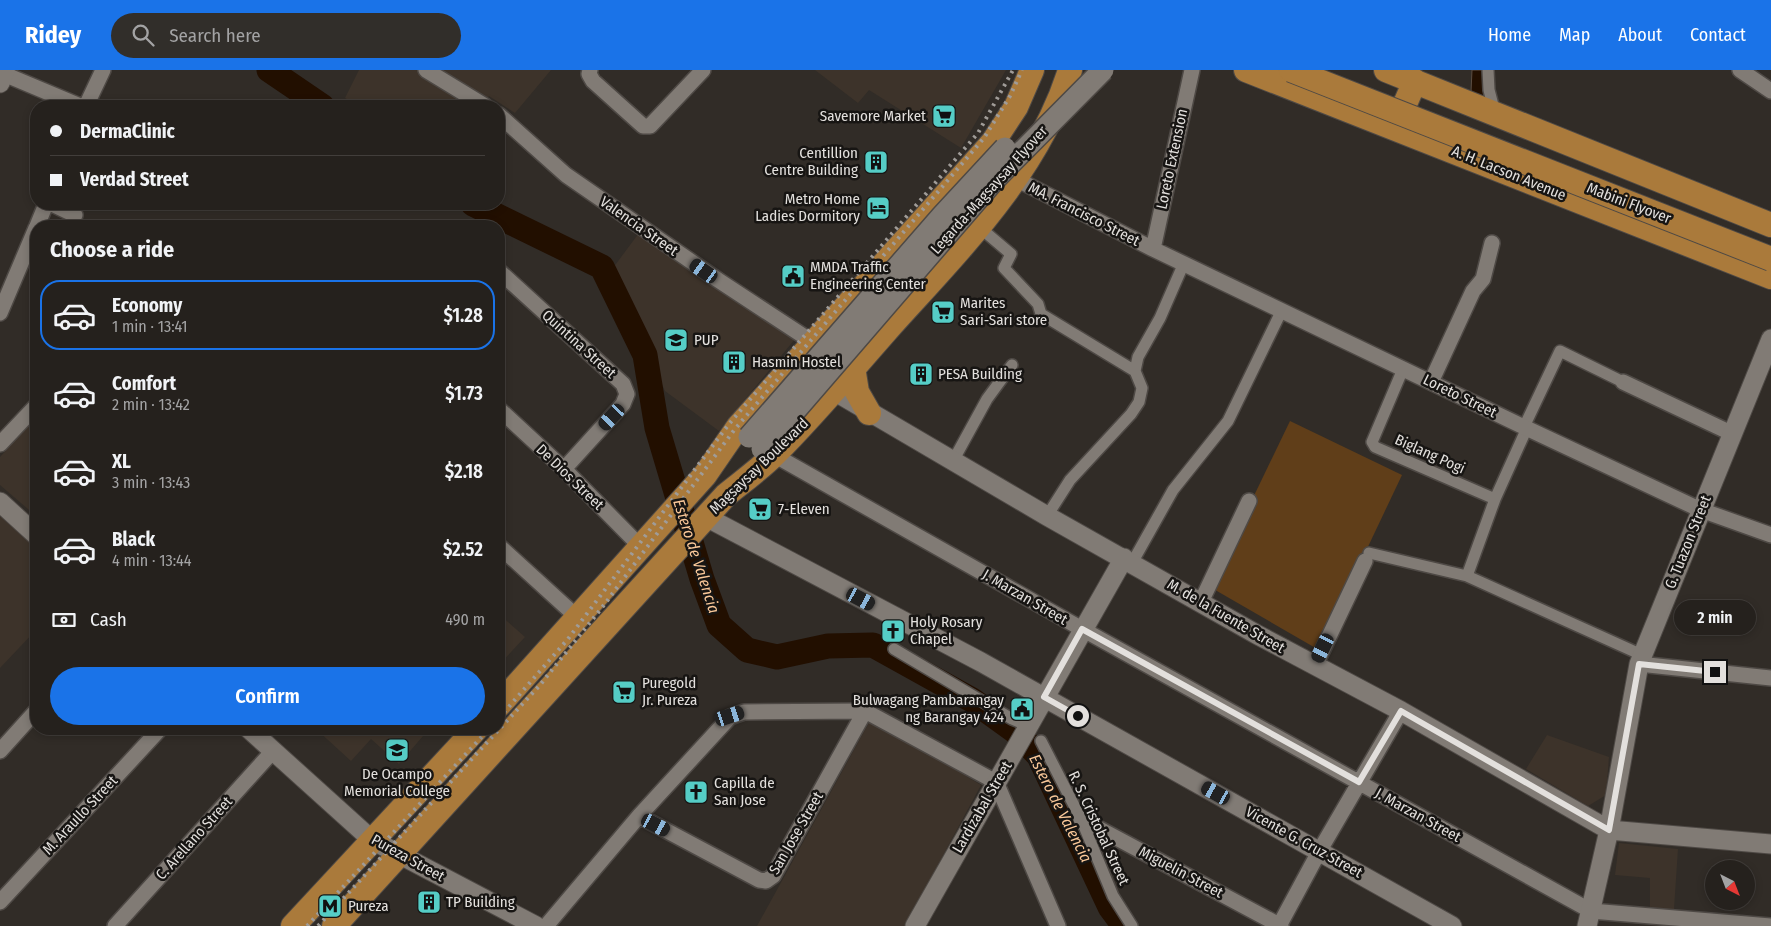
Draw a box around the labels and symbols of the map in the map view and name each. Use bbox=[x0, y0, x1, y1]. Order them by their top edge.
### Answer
supermarket icon: Savemore Market bbox=[931, 103, 957, 129]
place label: Savemore Market bbox=[820, 107, 926, 125]
street label: Loreto Extension bbox=[1153, 107, 1191, 211]
street label: Legarda-Magsaysay Flyover bbox=[927, 122, 1052, 258]
street label: A. H. Lacson Avenue bbox=[1449, 142, 1569, 204]
place label: Centillion Centre Building bbox=[764, 144, 858, 179]
building icon: Centillion Centre Building bbox=[863, 149, 889, 175]
street label: MA. Francisco Street bbox=[1025, 178, 1143, 250]
street label: Mabini Flyover bbox=[1584, 179, 1674, 228]
place label: Metro Home Ladies Dormitory bbox=[755, 190, 860, 225]
street label: Valencia Street bbox=[596, 192, 682, 260]
hotel icon: Metro Home Ladies Dormitory bbox=[865, 195, 891, 221]
car bbox=[687, 256, 720, 286]
place label: MMDA Traffic Engineering Center bbox=[810, 258, 927, 293]
public building icon: MMDA Traffic Engineering Center bbox=[780, 263, 806, 289]
place label: Marites Sari-Sari store bbox=[960, 294, 1047, 329]
supermarket icon: Marites Sari-Sari store bbox=[930, 299, 956, 325]
street label: Quintina Street bbox=[538, 306, 620, 382]
school or university icon: PUP bbox=[663, 327, 689, 353]
place label: PUP bbox=[694, 331, 719, 349]
building icon: Hasmin Hostel bbox=[721, 349, 747, 375]
place label: Hasmin Hostel bbox=[752, 353, 841, 371]
building icon: PESA Building bbox=[908, 361, 934, 387]
place label: PESA Building bbox=[938, 365, 1022, 383]
street label: Loreto Street bbox=[1420, 371, 1500, 422]
car bbox=[596, 401, 627, 433]
street label: Magsaysay Boulevard bbox=[706, 414, 812, 518]
street label: Biglang Pogi bbox=[1392, 431, 1468, 477]
street label: De Dios Street bbox=[533, 440, 608, 514]
street label: G. Tuazon Street bbox=[1661, 493, 1715, 591]
supermarket icon: 7-Eleven bbox=[747, 496, 773, 522]
water label: Estero de Valencia bbox=[669, 497, 724, 616]
place label: 7-Eleven bbox=[778, 500, 830, 518]
street label: J. Marzan Street bbox=[979, 565, 1071, 629]
street label: M. de la Fuente Street bbox=[1164, 575, 1288, 657]
car bbox=[844, 585, 877, 613]
callout: 2 min bbox=[1674, 600, 1756, 634]
place label: Holy Rosary Chapel bbox=[910, 613, 983, 648]
church icon: Holy Rosary Chapel bbox=[880, 618, 906, 644]
car bbox=[1309, 631, 1336, 665]
route end bbox=[1704, 661, 1726, 683]
place label: Puregold Jr. Pureza bbox=[642, 674, 697, 709]
supermarket icon: Puregold Jr. Pureza bbox=[611, 679, 637, 705]
place label: Bulwagang Pambarangay ng Barangay 424 bbox=[853, 691, 1004, 726]
public building icon: Bulwagang Pambarangay ng Barangay 424 bbox=[1009, 696, 1035, 722]
car bbox=[713, 704, 746, 728]
route start bbox=[1067, 705, 1089, 727]
school or university icon: De Ocampo Memorial College bbox=[384, 737, 410, 763]
water label: Estero de Valencia bbox=[1025, 751, 1096, 866]
street label: Lardizabal Street bbox=[948, 758, 1016, 856]
place label: De Ocampo Memorial College bbox=[344, 765, 450, 800]
street label: R. S. Cristobal Street bbox=[1065, 768, 1133, 888]
street label: M. Araullo Street bbox=[39, 772, 121, 858]
place label: Capilla de San Jose bbox=[714, 774, 775, 809]
church icon: Capilla de San Jose bbox=[683, 779, 709, 805]
car bbox=[1199, 779, 1232, 807]
street label: J. Marzan Street bbox=[1372, 784, 1464, 846]
street label: San Jose Street bbox=[765, 788, 827, 878]
street label: C. Arellano Street bbox=[152, 793, 236, 883]
street label: Vicente G. Cruz Street bbox=[1243, 802, 1366, 882]
car bbox=[639, 811, 672, 839]
street label: Pureza Street bbox=[368, 831, 448, 886]
street label: Miguelin Street bbox=[1136, 842, 1226, 902]
north arrow bbox=[1705, 860, 1755, 910]
building icon: TP Building bbox=[416, 889, 442, 915]
metro station icon: Pureza bbox=[317, 893, 343, 919]
place label: TP Building bbox=[446, 893, 515, 911]
place label: Pureza bbox=[348, 897, 389, 915]

